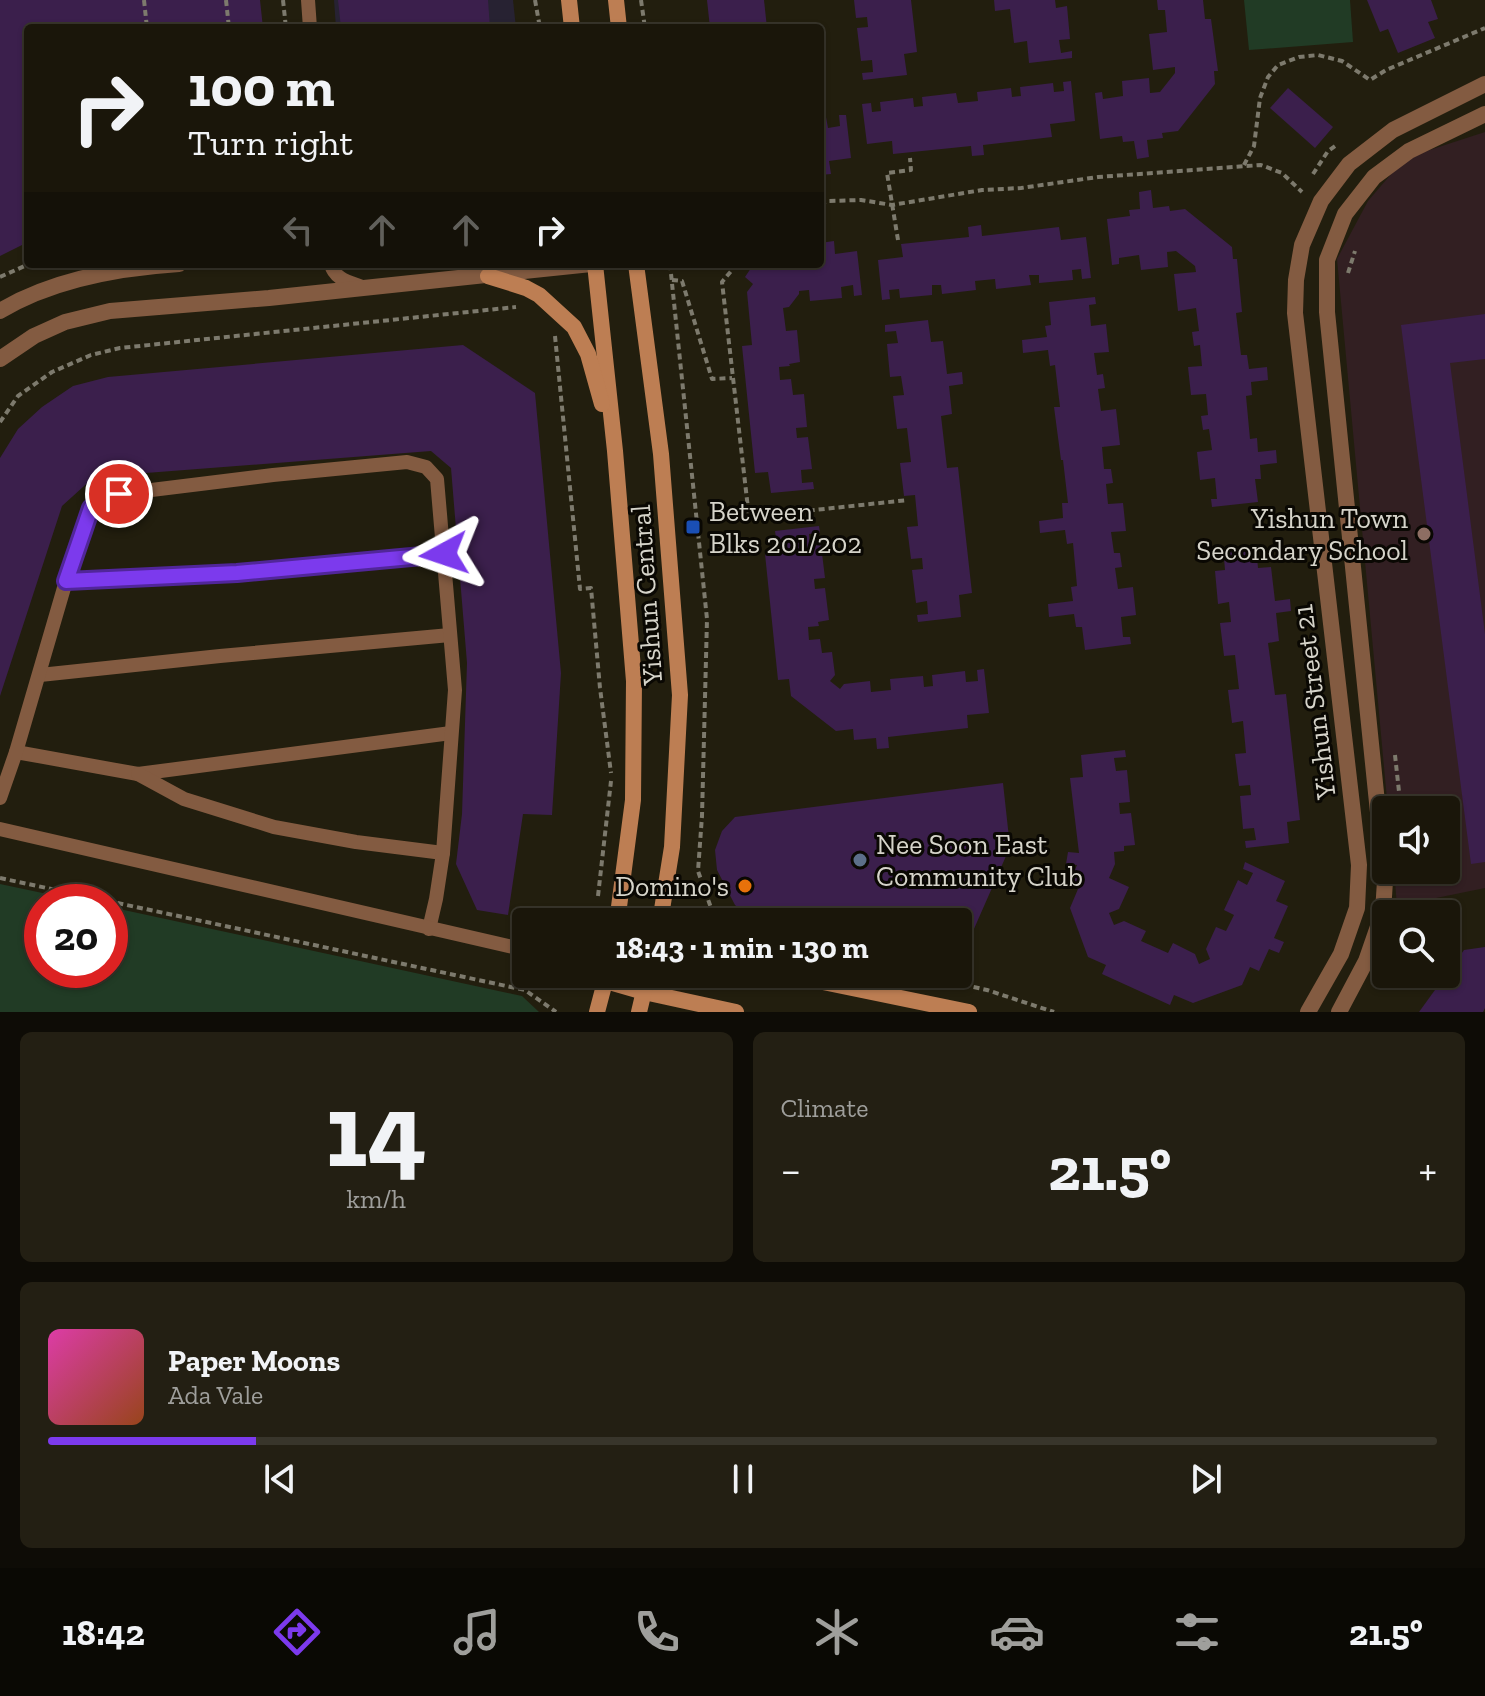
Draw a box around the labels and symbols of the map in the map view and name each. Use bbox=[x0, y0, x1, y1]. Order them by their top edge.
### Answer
pin bbox=[85, 460, 153, 528]
place label: Between Blks 201/202 bbox=[709, 495, 862, 560]
place label: Yishun Town Secondary School bbox=[1196, 502, 1408, 567]
street label: Yishun Central bbox=[624, 504, 669, 687]
position arrow bbox=[402, 512, 486, 596]
marker: Between Blks 201/202 bbox=[684, 518, 702, 536]
marker: Yishun Town Secondary School bbox=[1415, 525, 1433, 543]
street label: Yishun Street 21 bbox=[1286, 603, 1343, 802]
place label: Nee Soon East Community Club bbox=[876, 828, 1083, 893]
marker: Nee Soon East Community Club bbox=[851, 851, 869, 869]
place label: Domino's bbox=[615, 870, 729, 903]
marker: Domino's bbox=[736, 877, 754, 895]
speed limit sign: 20 bbox=[24, 884, 128, 988]

